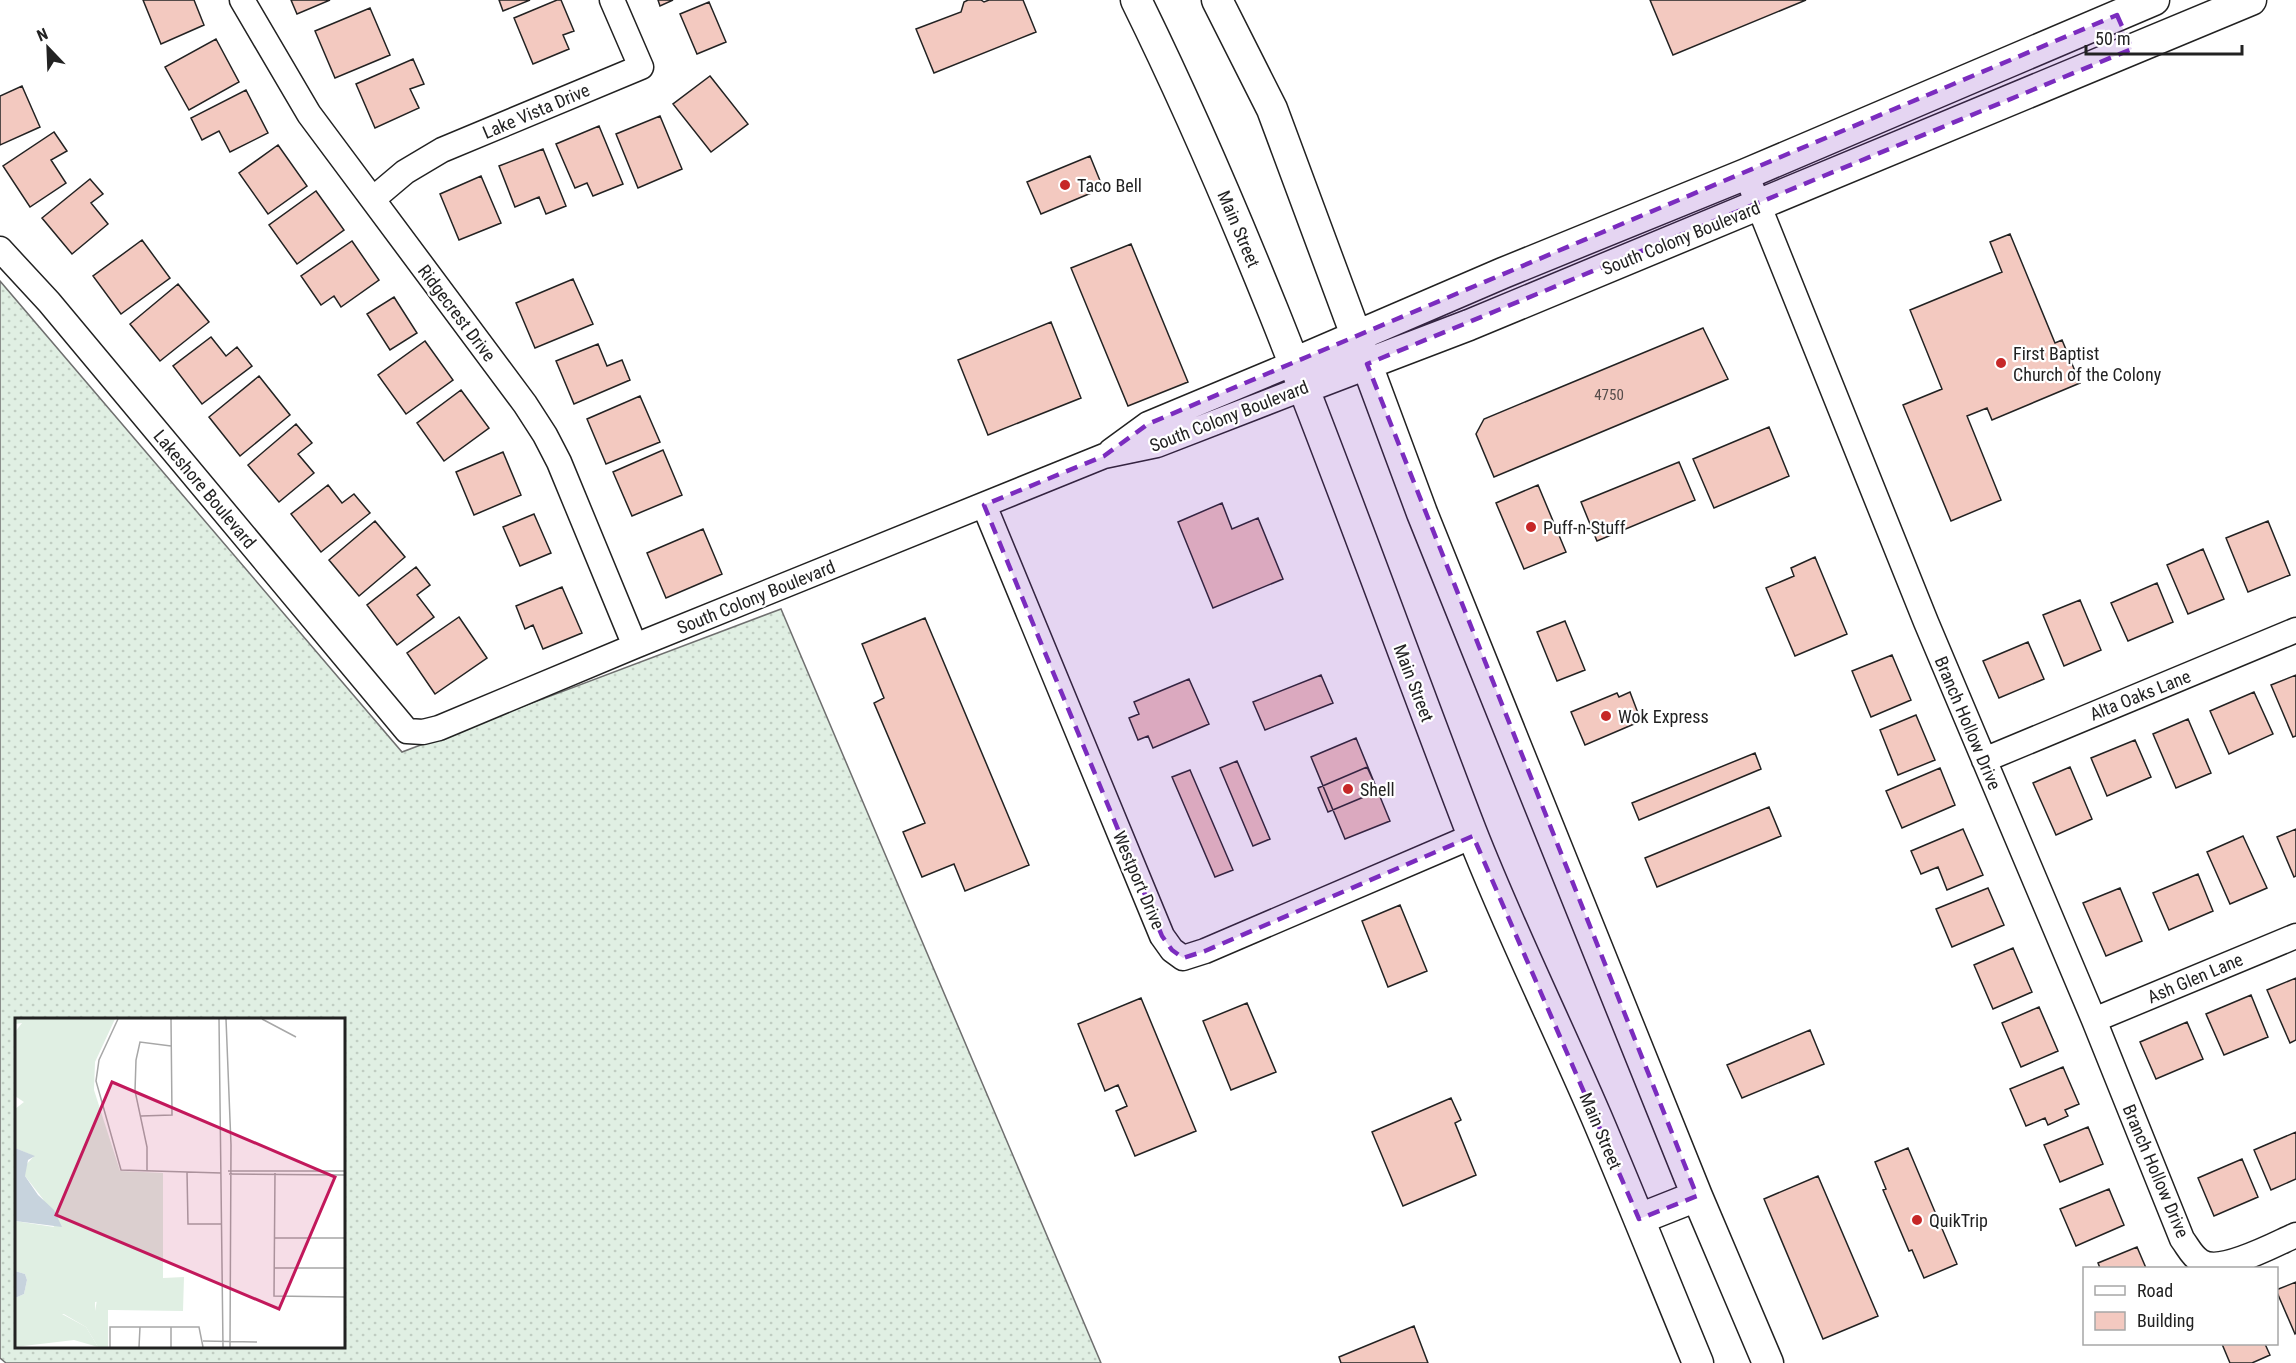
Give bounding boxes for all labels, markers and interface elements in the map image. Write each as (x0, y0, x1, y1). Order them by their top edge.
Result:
north arrow (18, 18, 78, 78)
scale bar (2086, 18, 2242, 56)
text: N (34, 24, 51, 45)
text: 50 m (2095, 28, 2130, 49)
street label: Lake Vista Drive (479, 79, 593, 143)
place label: Taco Bell (1077, 175, 1142, 196)
marker: Taco Bell (1058, 178, 1072, 192)
street label: Main Street (1213, 187, 1265, 271)
street label: South Colony Boulevard (1599, 197, 1763, 279)
street label: Ridgecrest Drive (414, 261, 500, 365)
place label: First Baptist Church of the Colony (2013, 343, 2162, 385)
marker: First Baptist Church of the Colony (1994, 356, 2008, 370)
street label: South Colony Boulevard (1147, 376, 1311, 456)
house number: 4750 (1594, 386, 1624, 404)
street label: Lakeshore Boulevard (149, 426, 261, 552)
place label: Puff-n-Stuff (1543, 517, 1626, 538)
marker: Puff-n-Stuff (1524, 520, 1538, 534)
street label: South Colony Boulevard (674, 556, 838, 638)
street label: Main Street (1390, 641, 1438, 725)
street label: Branch Hollow Drive (1930, 653, 2006, 793)
street label: Alta Oaks Lane (2087, 665, 2193, 725)
place label: Wok Express (1618, 706, 1709, 727)
marker: Wok Express (1599, 709, 1613, 723)
place label: Shell (1360, 779, 1395, 800)
marker: Shell (1341, 782, 1355, 796)
street label: Westport Drive (1109, 828, 1169, 932)
street label: Ash Glen Lane (2144, 948, 2246, 1008)
inset map (15, 1018, 345, 1348)
street label: Main Street (1575, 1089, 1627, 1173)
street label: Branch Hollow Drive (2118, 1101, 2194, 1241)
place label: QuikTrip (1929, 1210, 1988, 1231)
marker: QuikTrip (1910, 1213, 1924, 1227)
legend (2083, 1267, 2278, 1345)
text: Road (2137, 1280, 2173, 1301)
text: Building (2137, 1310, 2194, 1331)

